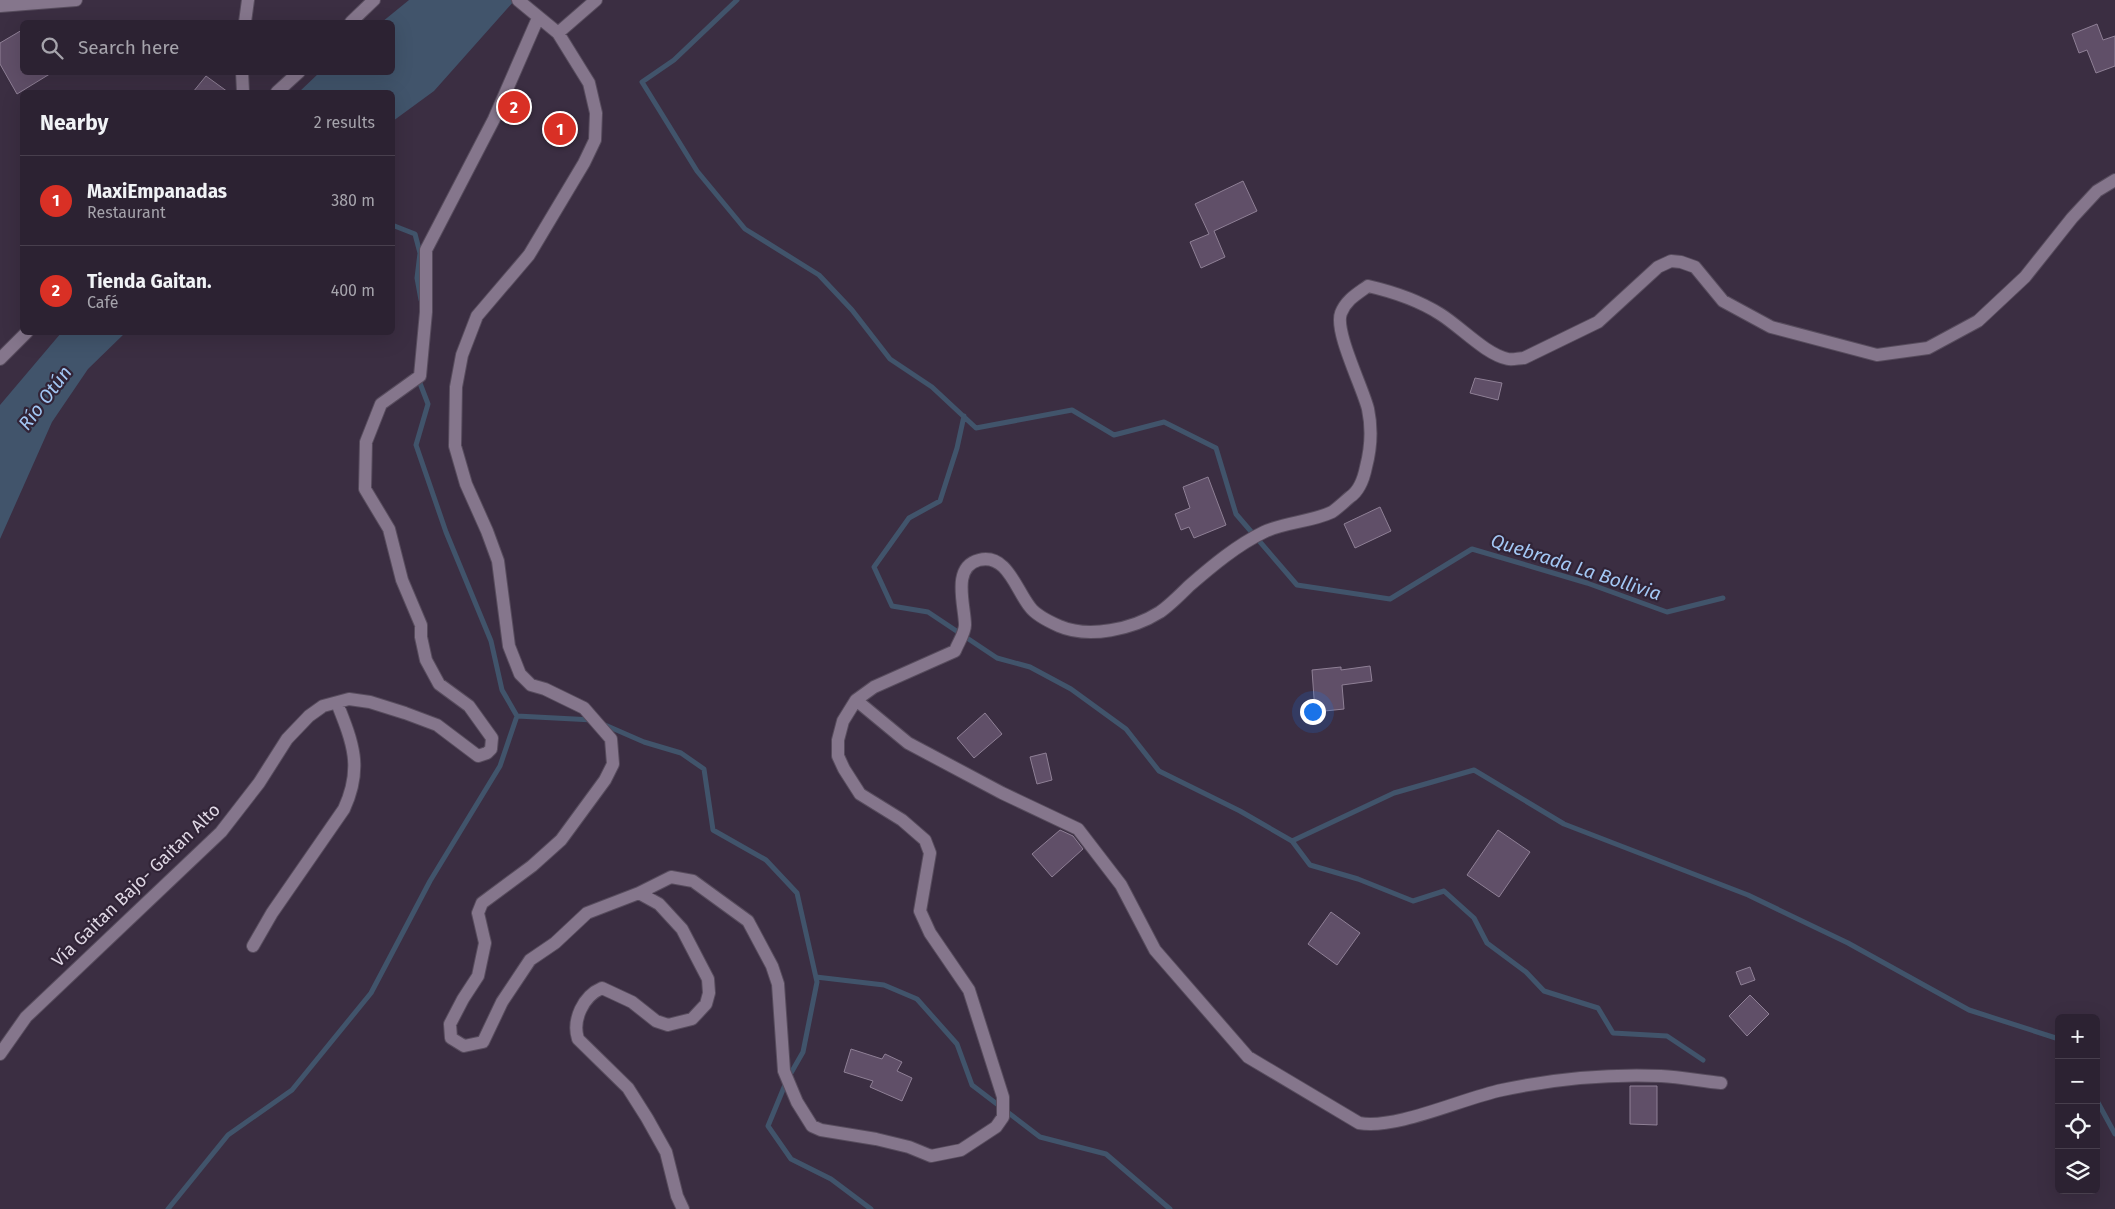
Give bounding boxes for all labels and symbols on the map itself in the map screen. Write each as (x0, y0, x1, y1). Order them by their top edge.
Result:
pin: 2 (498, 88, 530, 126)
pin: 1 (544, 110, 576, 148)
water label: Río Otún (13, 361, 77, 435)
water label: Quebrada La Bollivia (1488, 529, 1664, 605)
your location (1300, 699, 1326, 725)
street label: Vía Gaitan Bajo- Gaitan Alto (47, 799, 225, 971)

